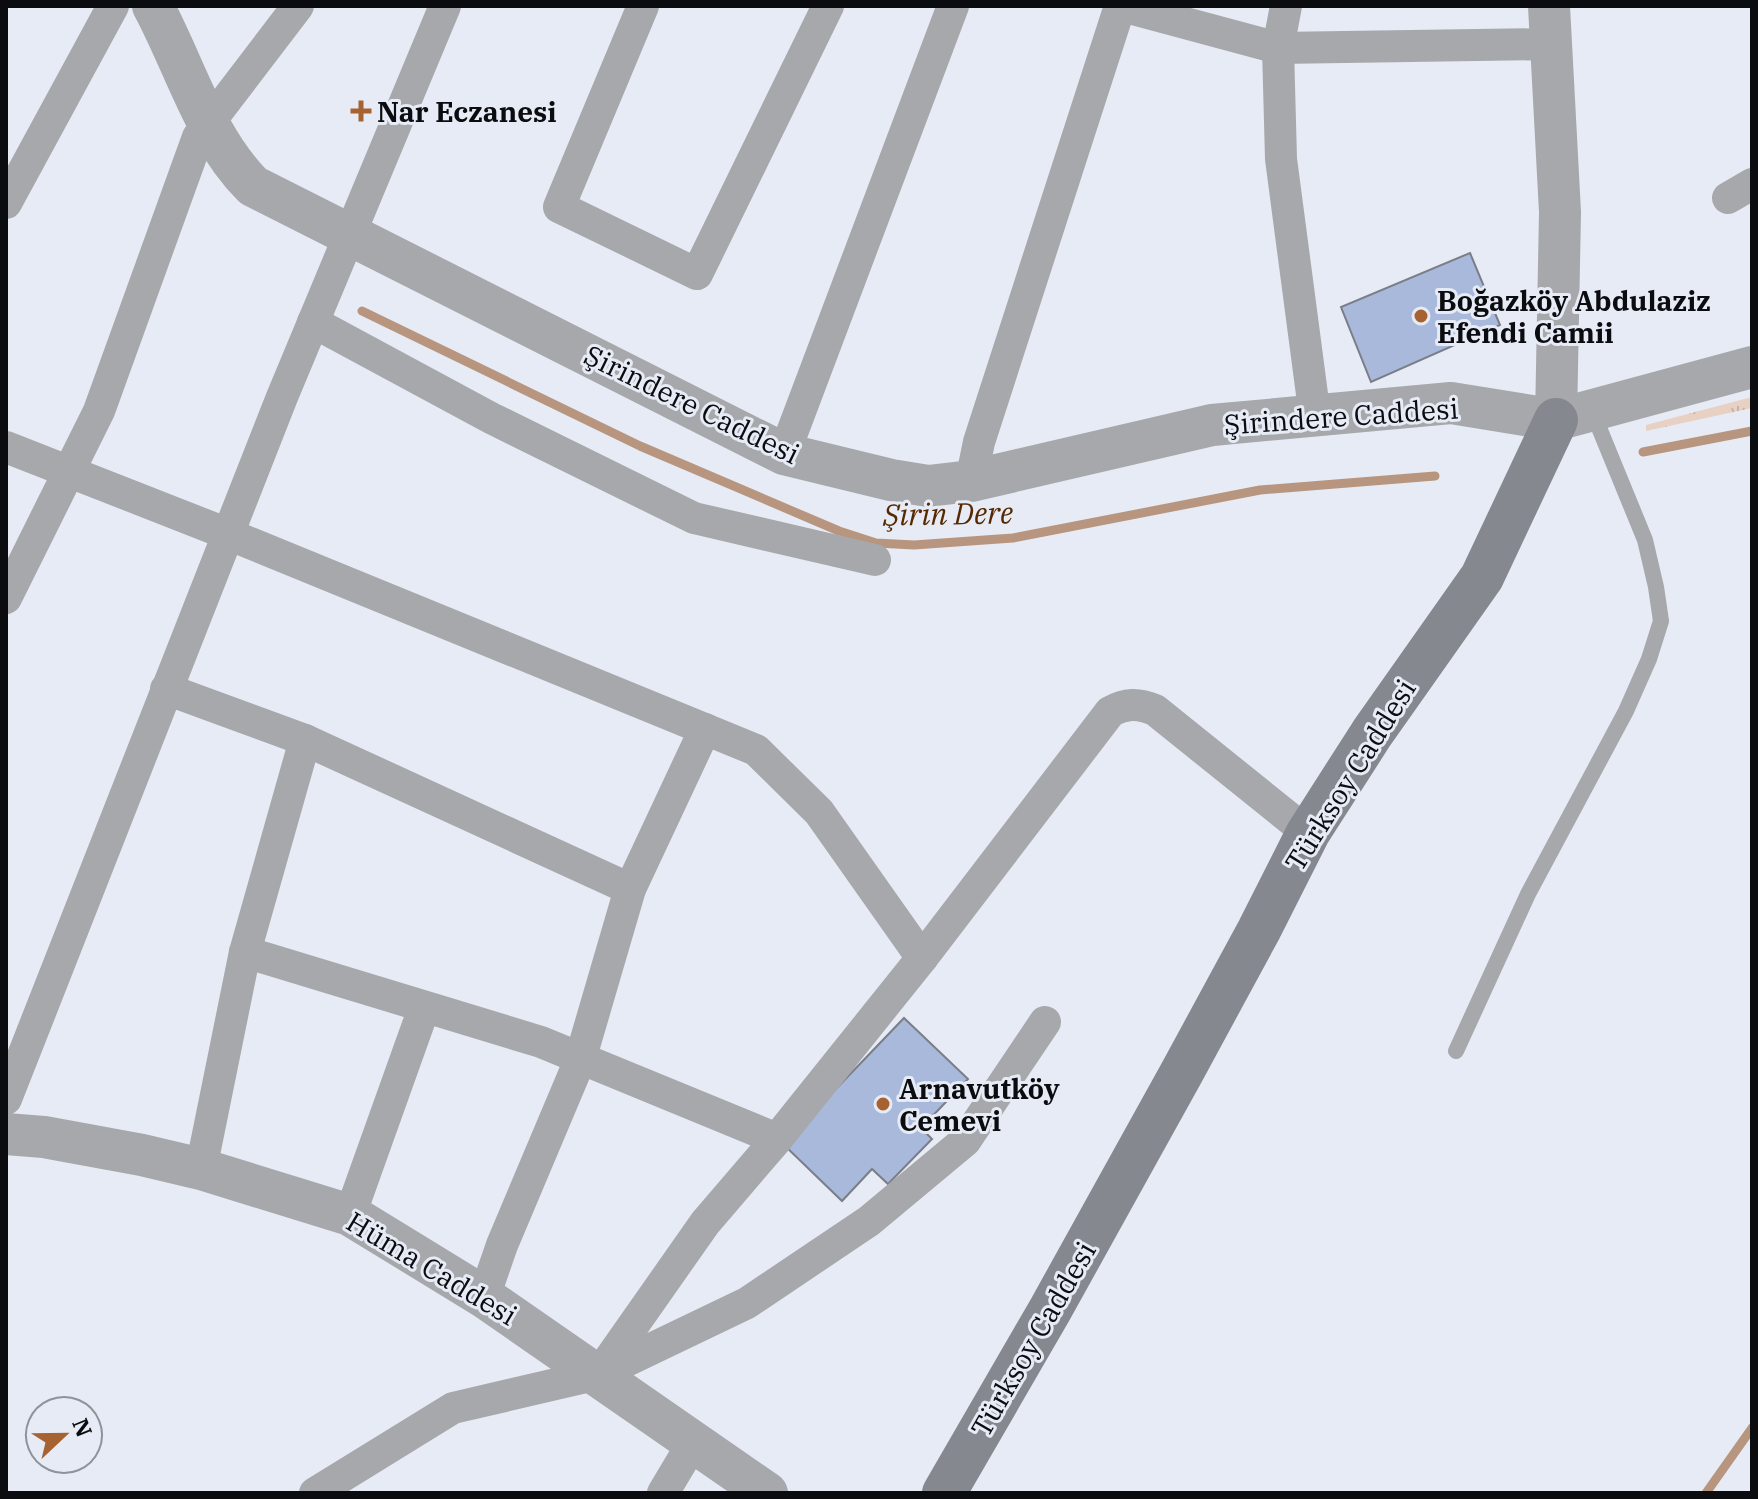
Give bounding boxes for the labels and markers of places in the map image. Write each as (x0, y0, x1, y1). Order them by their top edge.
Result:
place label: Nar Eczanesi (377, 93, 557, 130)
marker: Nar Eczanesi (352, 102, 370, 120)
place label: Boğazköy Abdulaziz Efendi Camii (1437, 282, 1711, 351)
marker: Boğazköy Abdulaziz Efendi Camii (1412, 307, 1430, 325)
place label: Arnavutköy Cemevi (899, 1070, 1060, 1139)
marker: Arnavutköy Cemevi (874, 1095, 892, 1113)

